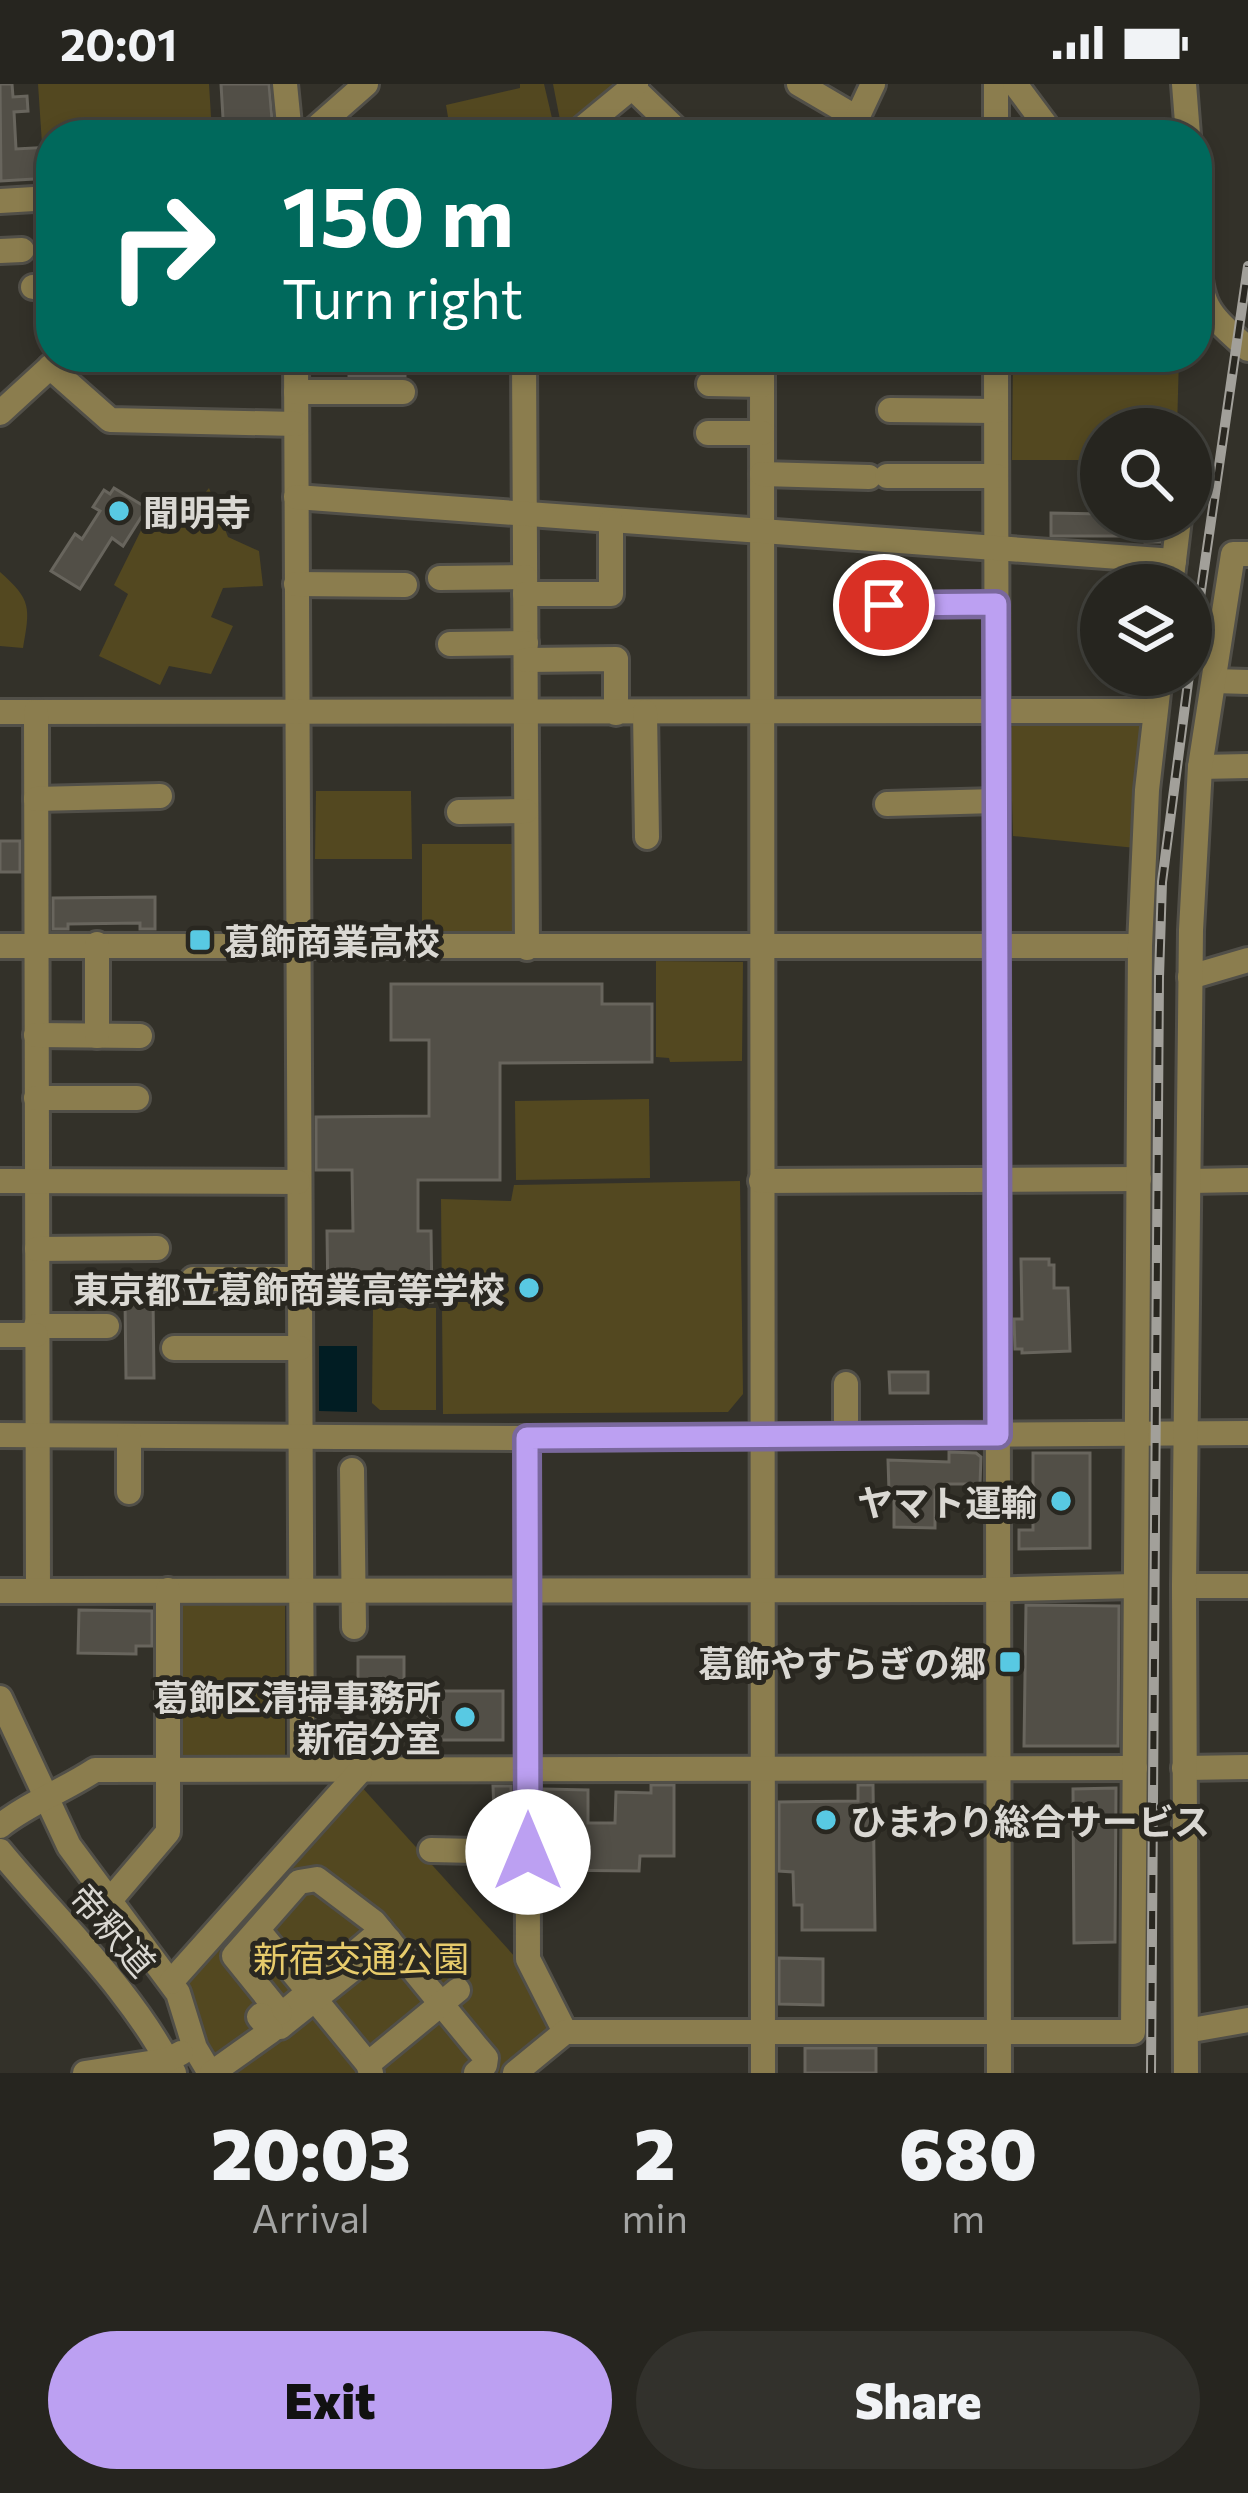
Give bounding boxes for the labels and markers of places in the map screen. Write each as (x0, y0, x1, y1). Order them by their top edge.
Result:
place label: 聞明寺 (143, 489, 251, 533)
marker: 聞明寺 (106, 498, 132, 524)
pin (833, 554, 935, 656)
place label: 葛飾商業高校 (224, 918, 440, 962)
marker: 葛飾商業高校 (187, 927, 213, 953)
place label: 東京都立葛飾商業高等学校 (73, 1266, 505, 1310)
marker: 東京都立葛飾商業高等学校 (516, 1275, 542, 1301)
place label: ヤマト運輸 (857, 1479, 1037, 1523)
marker: ヤマト運輸 (1048, 1488, 1074, 1514)
place label: 葛飾やすらぎの郷 (698, 1640, 986, 1684)
marker: 葛飾やすらぎの郷 (997, 1649, 1023, 1675)
place label: 葛飾区清掃事務所 新宿分室 (153, 1674, 441, 1759)
marker: 葛飾区清掃事務所 新宿分室 (452, 1704, 478, 1730)
place label: ひまわり総合サービス (850, 1798, 1210, 1842)
marker: ひまわり総合サービス (813, 1807, 839, 1833)

